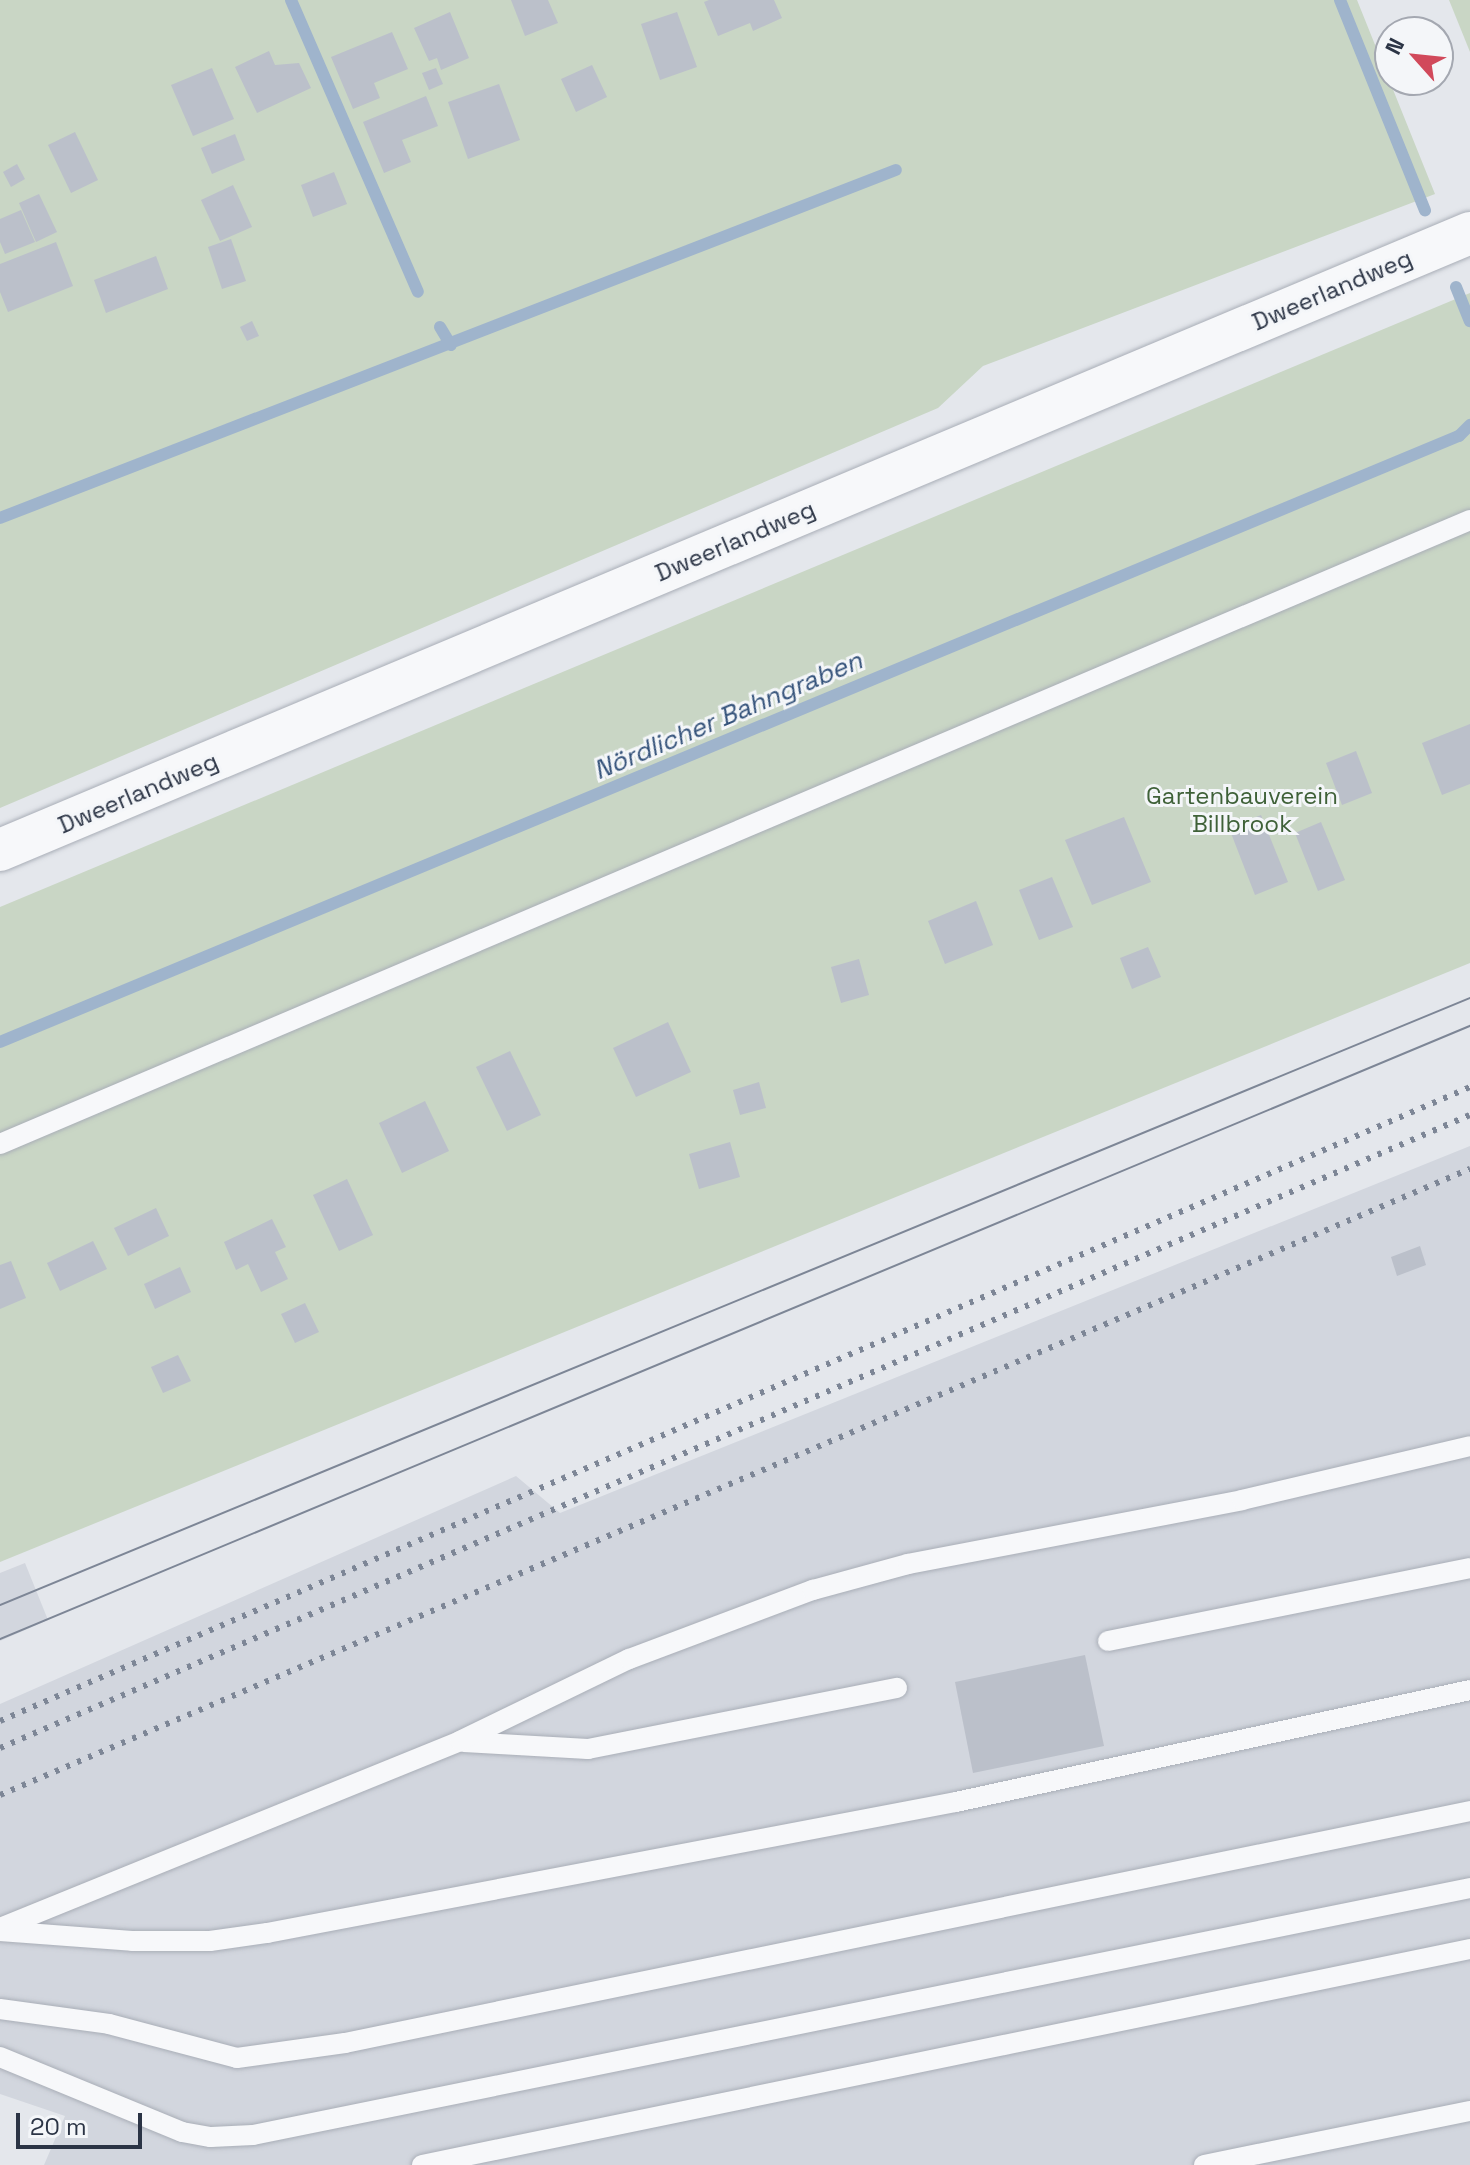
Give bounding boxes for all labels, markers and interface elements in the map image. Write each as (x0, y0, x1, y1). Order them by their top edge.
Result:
north arrow (1374, 16, 1454, 96)
text: N (1379, 33, 1410, 59)
street label: Dweerlandweg (1248, 243, 1416, 337)
street label: Dweerlandweg (651, 494, 819, 588)
water label: Nördlicher Bahngraben (589, 645, 867, 787)
street label: Dweerlandweg (54, 746, 222, 840)
park label: Gartenbauverein Billbrook (1146, 782, 1338, 838)
scale bar (20, 2097, 146, 2147)
text: 20 m (30, 2111, 87, 2142)

